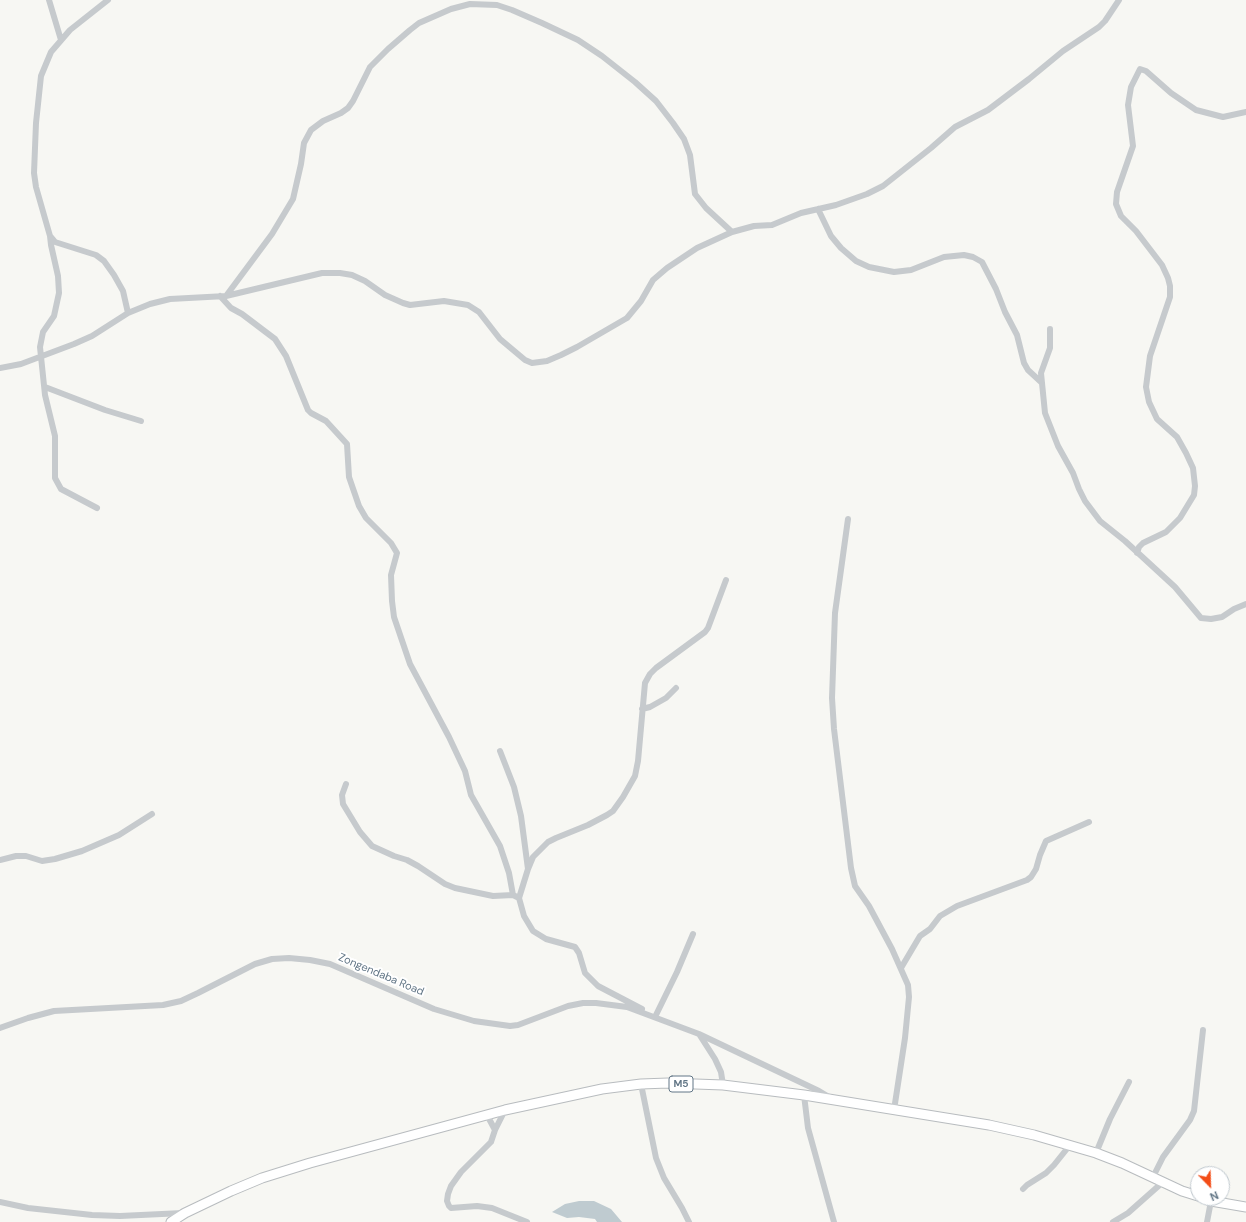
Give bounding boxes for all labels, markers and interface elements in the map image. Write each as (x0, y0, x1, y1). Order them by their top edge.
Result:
street label: Zongendaba Road (336, 951, 426, 999)
road number: M5 (669, 1076, 693, 1092)
north arrow (1190, 1166, 1230, 1206)
text: N (1208, 1188, 1221, 1204)

